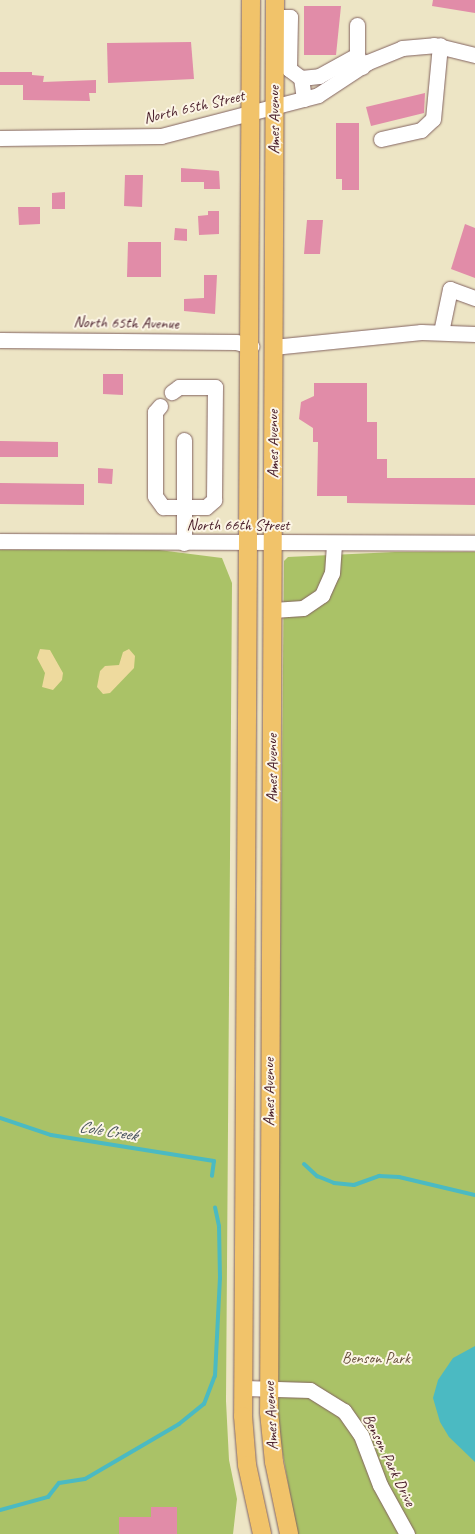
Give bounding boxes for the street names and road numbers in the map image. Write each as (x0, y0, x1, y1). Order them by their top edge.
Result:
street label: North 65th Street (142, 86, 246, 128)
street label: Ames Avenue (264, 86, 284, 154)
street label: North 65th Avenue (73, 312, 179, 334)
street label: Ames Avenue (263, 410, 283, 478)
street label: North 66th Street (186, 515, 290, 535)
street label: Ames Avenue (262, 734, 282, 802)
street label: Ames Avenue (259, 1058, 279, 1126)
street label: Ames Avenue (260, 1381, 282, 1451)
street label: Benson Park Drive (358, 1410, 420, 1510)

